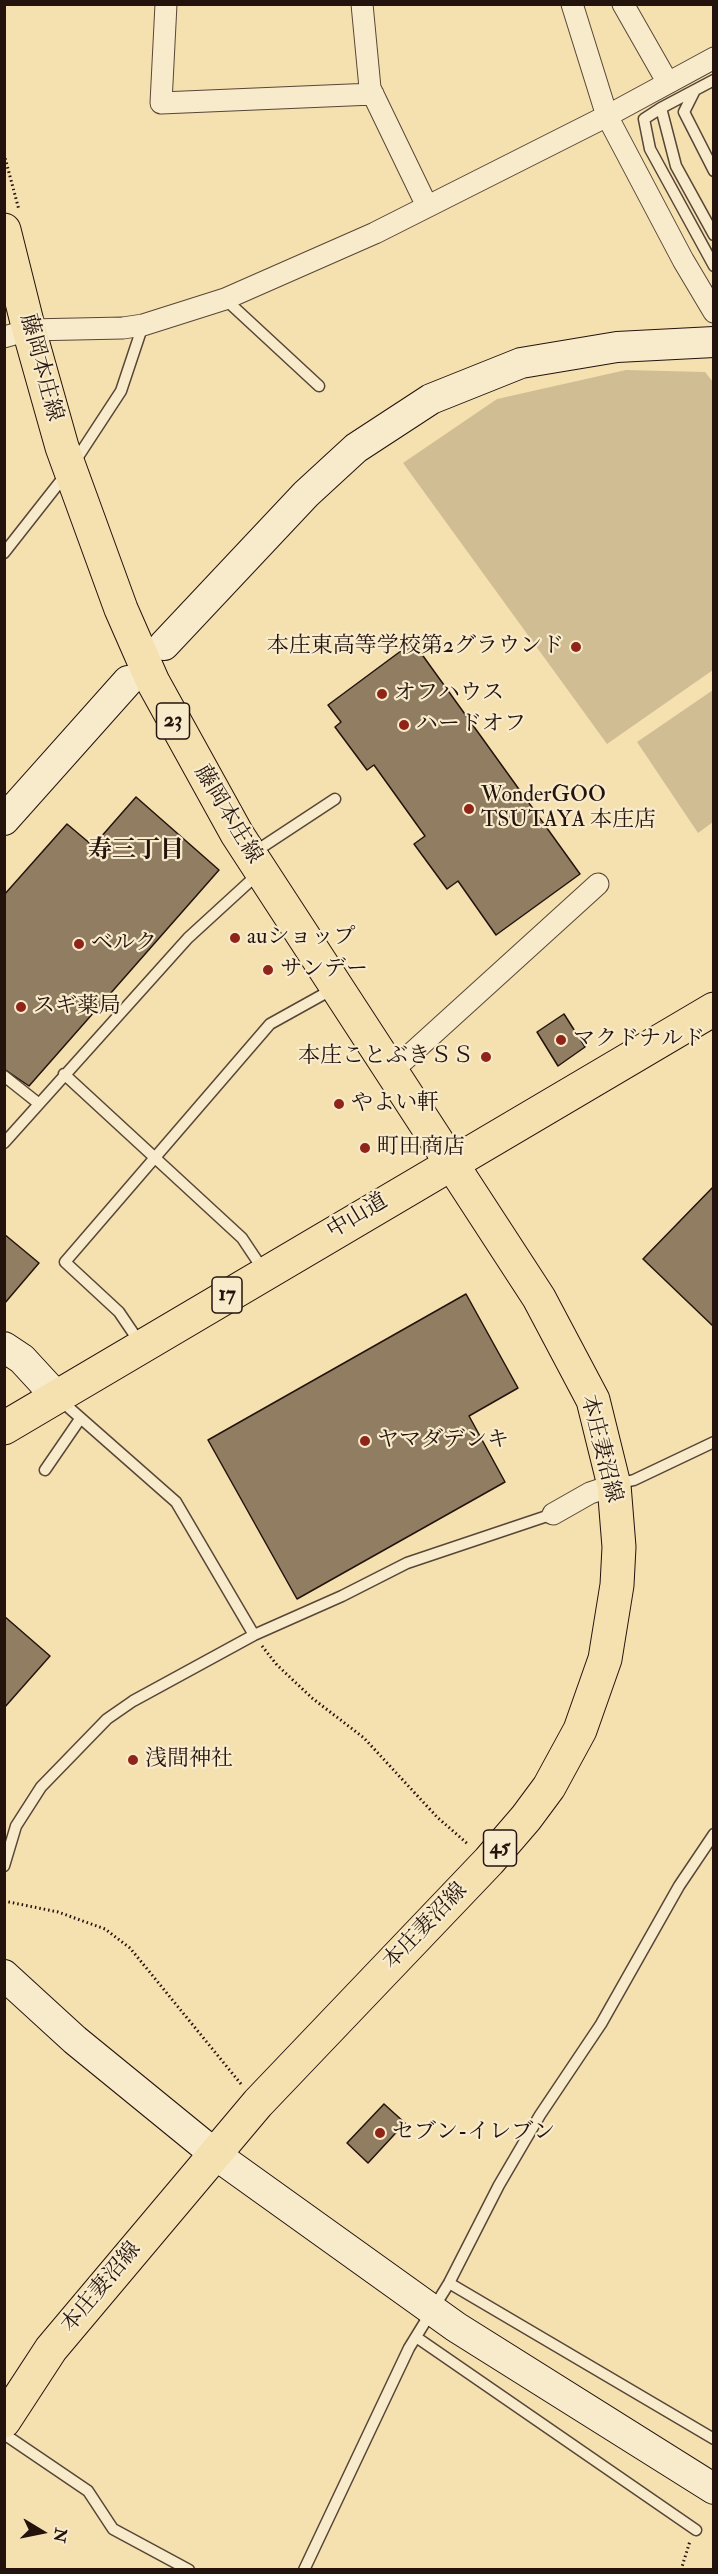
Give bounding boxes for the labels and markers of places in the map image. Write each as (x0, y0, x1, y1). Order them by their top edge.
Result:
place label: 本庄東高等学校第2グラウンド (267, 634, 564, 660)
marker: 本庄東高等学校第2グラウンド (569, 640, 583, 654)
place label: オフハウス (394, 681, 504, 707)
marker: オフハウス (375, 687, 389, 701)
place label: ハードオフ (416, 712, 526, 738)
marker: ハードオフ (397, 718, 411, 732)
place label: WonderGOO TSUTAYA 本庄店 (481, 783, 656, 834)
marker: WonderGOO TSUTAYA 本庄店 (462, 802, 476, 816)
place label: auショップ (247, 925, 355, 951)
place label: ベルク (91, 931, 157, 957)
marker: auショップ (228, 931, 242, 945)
marker: ベルク (72, 937, 86, 951)
place label: サンデー (280, 957, 368, 983)
marker: サンデー (261, 963, 275, 977)
place label: スギ薬局 (33, 994, 121, 1020)
marker: スギ薬局 (14, 1000, 28, 1014)
place label: マクドナルド (573, 1027, 705, 1053)
marker: マクドナルド (554, 1033, 568, 1047)
place label: 本庄ことぶきＳＳ (298, 1044, 474, 1070)
marker: 本庄ことぶきＳＳ (479, 1050, 493, 1064)
place label: やよい軒 (351, 1091, 439, 1117)
marker: やよい軒 (332, 1097, 346, 1111)
place label: 町田商店 (377, 1135, 465, 1161)
marker: 町田商店 (358, 1141, 372, 1155)
place label: ヤマダデンキ (377, 1428, 509, 1454)
marker: ヤマダデンキ (358, 1434, 372, 1448)
place label: 浅間神社 (145, 1747, 233, 1773)
marker: 浅間神社 (126, 1753, 140, 1767)
place label: セブン-イレブン (392, 2120, 555, 2146)
marker: セブン-イレブン (373, 2126, 387, 2140)

